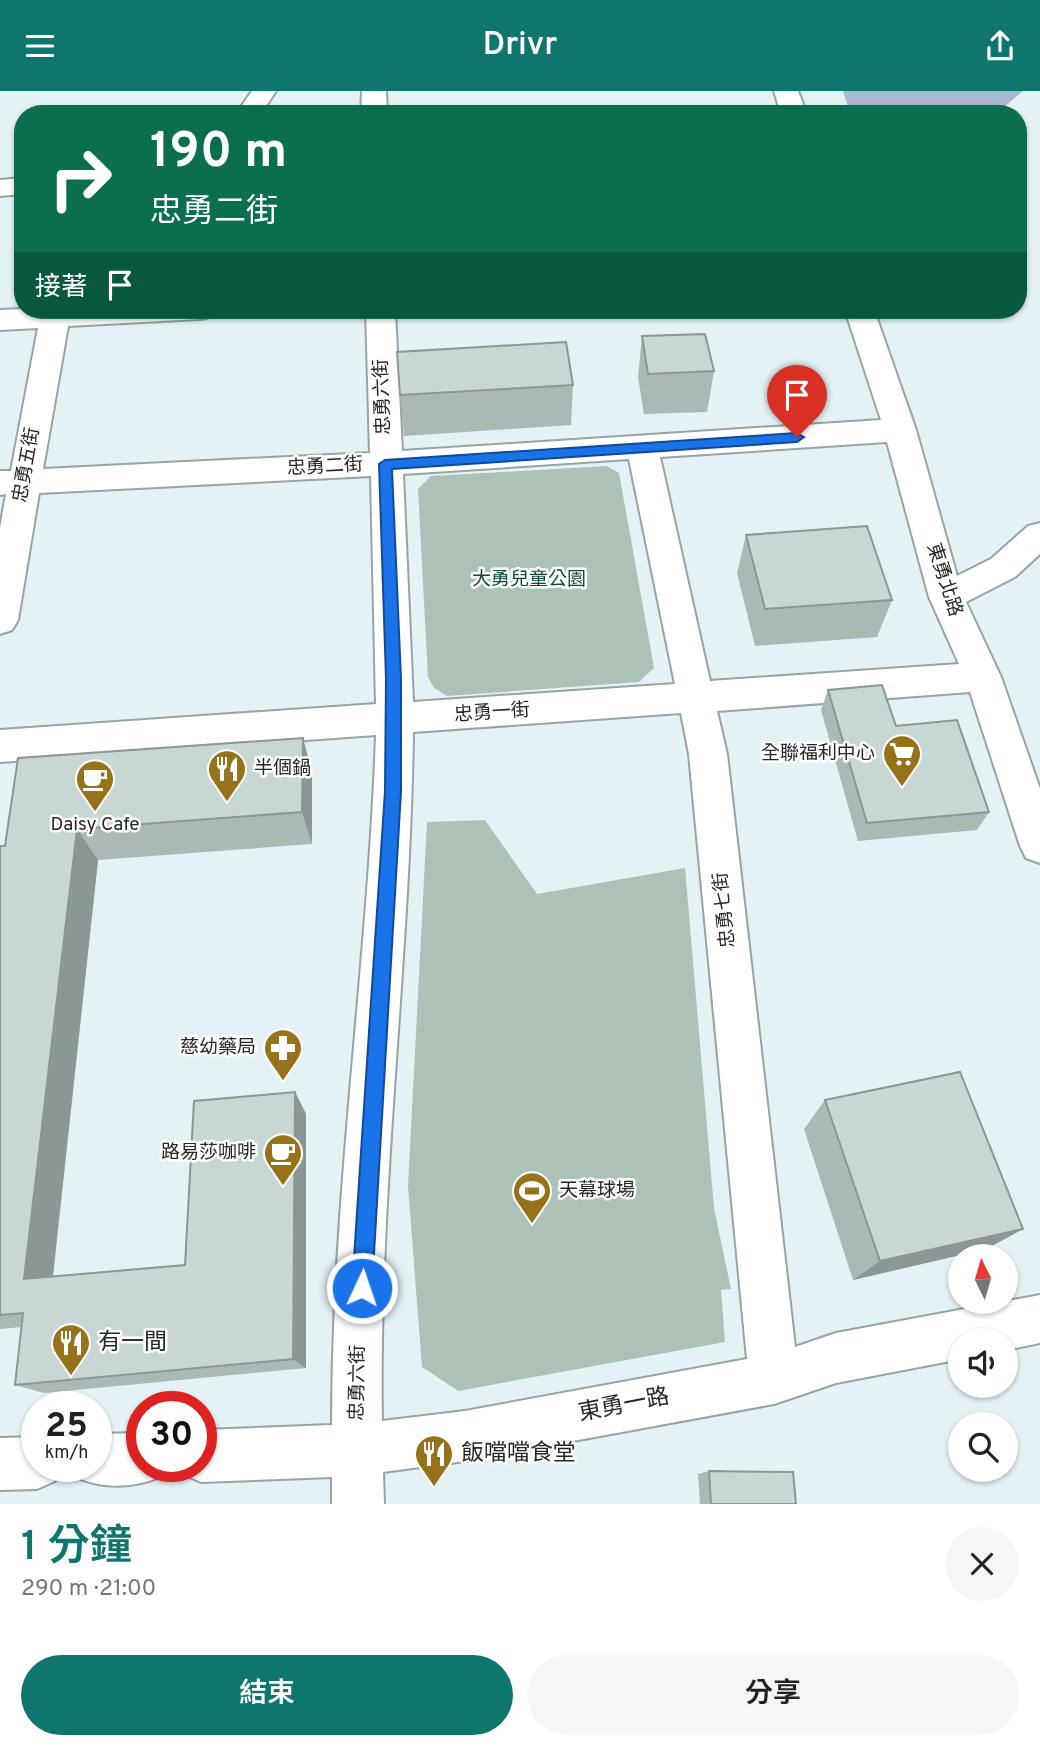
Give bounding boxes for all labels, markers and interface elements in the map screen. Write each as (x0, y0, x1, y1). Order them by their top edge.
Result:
text: Drivr (483, 26, 557, 66)
icon: menu (21, 27, 59, 65)
icon: share (981, 27, 1019, 65)
text: 190 m (150, 123, 287, 185)
icon: right (35, 133, 126, 224)
text: 忠勇二街 (150, 193, 278, 233)
icon: arrive (101, 266, 139, 304)
text: 接著 (35, 272, 87, 305)
street label: 忠勇六街 (370, 359, 396, 435)
pin (767, 365, 827, 437)
icon: arrive (778, 376, 816, 414)
street label: 忠勇五街 (9, 425, 45, 505)
street label: 忠勇二街 (286, 453, 364, 481)
street label: 東勇北路 (921, 540, 967, 620)
park label: 大勇兒童公園 (472, 568, 586, 592)
street label: 忠勇一街 (453, 698, 531, 728)
supermarket icon: 全聯福利中心 (881, 733, 923, 788)
place label: 全聯福利中心 (761, 742, 875, 766)
restaurant icon: 半個鍋 (206, 748, 248, 803)
place label: 半個鍋 (254, 757, 311, 781)
cafe icon: Daisy Cafe (74, 758, 116, 813)
place label: Daisy Cafe (51, 813, 139, 837)
street label: 忠勇七街 (709, 871, 741, 949)
pharmacy icon: 慈幼藥局 (262, 1027, 304, 1082)
place label: 慈幼藥局 (180, 1036, 256, 1060)
cafe icon: 路易莎咖啡 (262, 1132, 304, 1187)
place label: 路易莎咖啡 (161, 1141, 256, 1165)
sports icon: 天幕球場 (511, 1170, 553, 1225)
place label: 天幕球場 (559, 1179, 635, 1203)
north arrow (948, 1244, 1018, 1314)
map controls (948, 1244, 1018, 1482)
position arrow (325, 1251, 399, 1325)
restaurant icon: 有一間 (50, 1322, 92, 1377)
button: sound (948, 1328, 1018, 1398)
place label: 有一間 (98, 1329, 167, 1358)
street label: 忠勇六街 (345, 1345, 371, 1421)
street label: 東勇一路 (576, 1383, 672, 1429)
speed limit sign: 30 (126, 1391, 217, 1482)
text: 25 (45, 1405, 88, 1449)
button: search (948, 1412, 1018, 1482)
restaurant icon: 飯噹噹食堂 (413, 1433, 455, 1488)
place label: 飯噹噹食堂 (461, 1440, 576, 1469)
text: km/h (45, 1442, 88, 1465)
text: 1 分鐘 (21, 1522, 132, 1575)
button: close (945, 1527, 1019, 1601)
text: 290 m · 21:00 (21, 1575, 156, 1604)
button: 結束 (21, 1655, 513, 1735)
button: 分享 (527, 1655, 1019, 1735)

